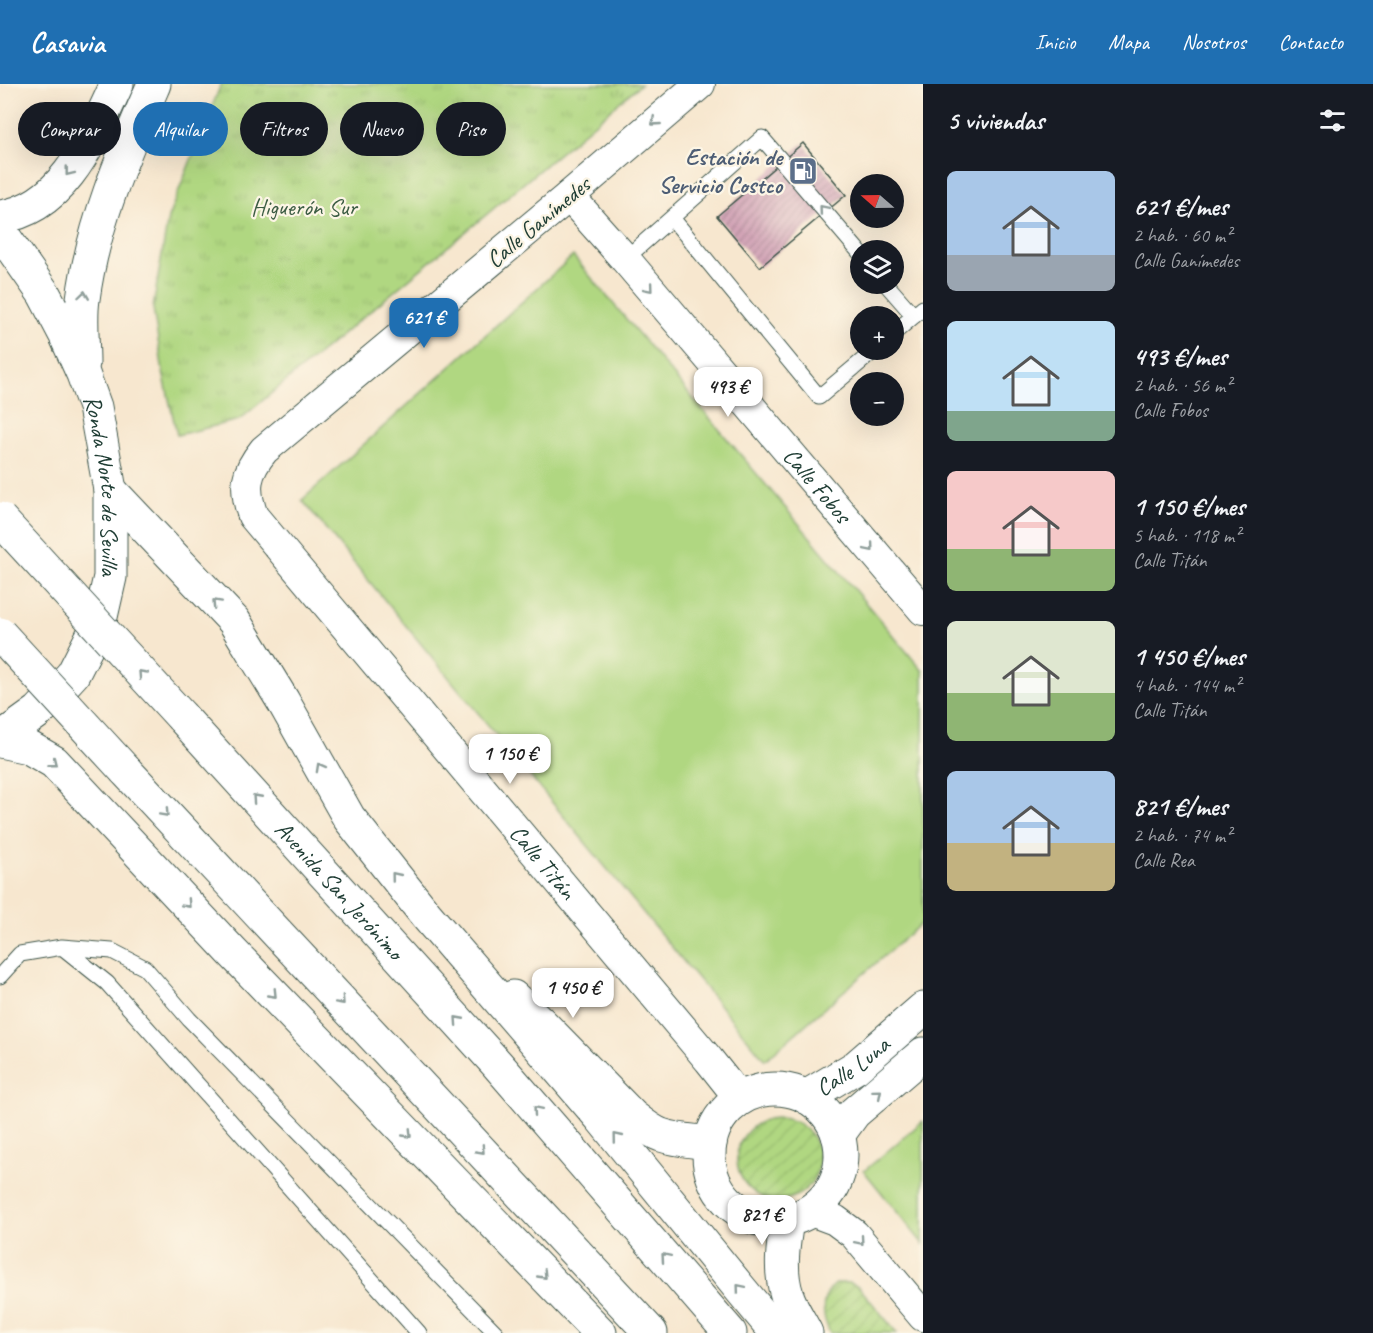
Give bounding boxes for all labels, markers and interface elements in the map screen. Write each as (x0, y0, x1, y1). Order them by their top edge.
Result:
text: Casavia (30, 25, 104, 60)
text: Inicio (1035, 29, 1075, 55)
text: Mapa (1108, 29, 1149, 55)
text: Nosotros (1182, 29, 1246, 55)
text: Contacto (1279, 29, 1343, 55)
chip: Comprar (18, 102, 121, 156)
chip: Alquilar (133, 102, 228, 156)
chip: Filtros (240, 102, 328, 156)
chip: Nuevo (340, 102, 424, 156)
chip: Piso (436, 102, 506, 156)
text: 5 viviendas (947, 104, 1044, 137)
icon: filters (1316, 104, 1349, 137)
one-way arrow (651, 115, 662, 126)
place label: Estación de Servicio Costco (659, 142, 784, 200)
fuel station icon: Estación de Servicio Costco (787, 155, 819, 187)
one-way arrow (66, 166, 77, 177)
street label: Calle Ganímedes (480, 168, 598, 274)
north arrow (850, 174, 904, 228)
map controls (850, 174, 904, 426)
text: 621 €/mes (1133, 190, 1228, 223)
park label: Higuerón Sur (251, 192, 359, 222)
icon: home (995, 195, 1067, 267)
one-way arrow (819, 205, 830, 216)
text: 2 hab. · 60 m² (1133, 223, 1231, 248)
button: layers (850, 240, 904, 294)
text: Calle Ganímedes (1133, 248, 1239, 273)
one-way arrow (642, 281, 653, 292)
one-way arrow (77, 290, 89, 299)
pin: 621 € (382, 298, 466, 349)
text: 621 € (403, 305, 445, 330)
button: + (850, 306, 904, 360)
text: 493 €/mes (1133, 340, 1227, 373)
icon: home (995, 345, 1067, 417)
pin: 493 € (686, 367, 770, 418)
button: − (850, 372, 904, 426)
text: 2 hab. · 56 m² (1133, 373, 1231, 398)
text: 493 € (708, 374, 748, 399)
street label: Ronda Norte de Sevilla (77, 391, 125, 577)
text: Calle Fobos (1133, 398, 1208, 423)
street label: Calle Fobos (777, 441, 859, 531)
text: 1 150 €/mes (1133, 490, 1245, 523)
icon: home (995, 495, 1067, 567)
text: 5 hab. · 118 m² (1133, 523, 1240, 548)
one-way arrow (863, 541, 874, 552)
text: Calle Titán (1133, 548, 1207, 573)
one-way arrow (212, 599, 223, 610)
text: 1 450 €/mes (1133, 640, 1245, 673)
icon: home (995, 645, 1067, 717)
one-way arrow (138, 670, 149, 681)
text: 4 hab. · 144 m² (1133, 673, 1240, 698)
text: Calle Titán (1133, 698, 1207, 723)
pin: 1 150 € (455, 734, 565, 785)
text: 1 150 € (483, 741, 537, 766)
one-way arrow (46, 756, 57, 767)
one-way arrow (316, 763, 327, 773)
text: 821 €/mes (1133, 790, 1227, 823)
one-way arrow (252, 795, 263, 805)
icon: home (995, 795, 1067, 867)
one-way arrow (158, 806, 169, 816)
street label: Avenida San Jerónimo (269, 814, 412, 968)
street label: Calle Titán (503, 819, 584, 906)
text: 2 hab. · 74 m² (1133, 823, 1231, 848)
text: Calle Rea (1133, 848, 1194, 873)
one-way arrow (392, 872, 403, 883)
one-way arrow (180, 898, 191, 908)
pin: 1 450 € (518, 968, 628, 1019)
text: 1 450 € (546, 975, 600, 1000)
one-way arrow (265, 987, 276, 998)
one-way arrow (334, 993, 345, 1004)
one-way arrow (454, 1017, 465, 1027)
street label: Calle Luna (810, 1029, 897, 1103)
one-way arrow (871, 1089, 882, 1100)
one-way arrow (533, 1106, 544, 1116)
one-way arrow (401, 1128, 412, 1138)
one-way arrow (613, 1133, 624, 1144)
one-way arrow (474, 1143, 485, 1154)
pin: 821 € (720, 1195, 804, 1246)
text: 821 € (742, 1202, 782, 1227)
one-way arrow (853, 1234, 864, 1245)
one-way arrow (661, 1253, 672, 1264)
one-way arrow (536, 1267, 547, 1278)
one-way arrow (736, 1284, 747, 1295)

